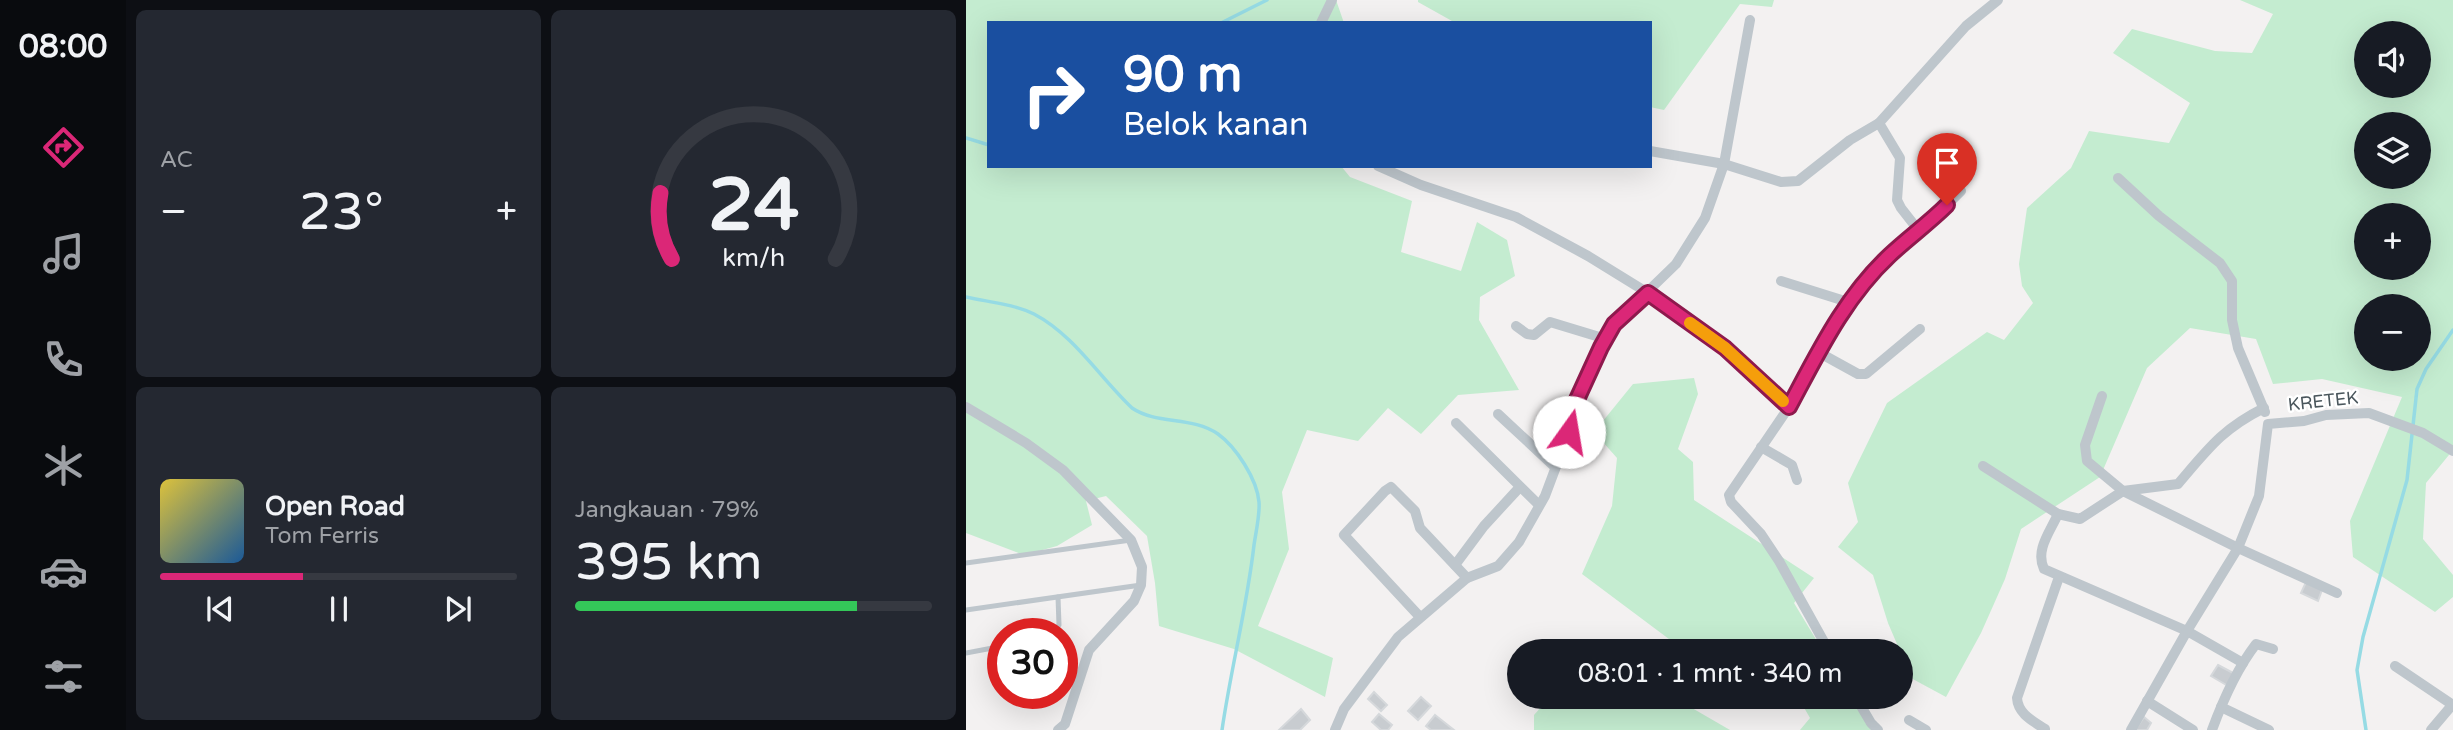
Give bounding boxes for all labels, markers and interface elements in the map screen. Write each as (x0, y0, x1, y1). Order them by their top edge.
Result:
map controls (2354, 21, 2431, 371)
button: sound (2354, 21, 2431, 98)
text: 08:00 (19, 28, 107, 66)
text: 90 m (1123, 46, 1242, 105)
icon: right (1008, 49, 1099, 140)
text: Belok kanan (1123, 106, 1308, 144)
button: layers (2354, 112, 2431, 189)
icon: directions (39, 123, 88, 172)
pin (1917, 133, 1977, 205)
icon: arrive (1928, 144, 1966, 182)
text: AC (160, 146, 193, 174)
text: 24 (708, 163, 799, 251)
text: 23° (299, 181, 384, 244)
text: − (160, 189, 187, 235)
text: + (496, 189, 517, 235)
button: + (2354, 203, 2431, 280)
icon: music (39, 229, 88, 278)
text: km/h (722, 243, 785, 273)
button: − (2354, 294, 2431, 371)
icon: phone (39, 335, 88, 384)
street label: KRETEK (2287, 386, 2359, 416)
position arrow (1532, 395, 1606, 469)
icon: climate (39, 441, 88, 490)
text: Open Road (265, 491, 405, 522)
text: Jangkauan · 79% (575, 496, 759, 524)
text: Tom Ferris (265, 522, 379, 550)
text: 395 km (575, 531, 763, 594)
icon: car (39, 547, 88, 596)
icon: previous (201, 590, 239, 628)
icon: pause (320, 590, 358, 628)
icon: next (439, 590, 477, 628)
speed limit sign: 30 (987, 618, 1078, 709)
icon: filters (39, 652, 88, 701)
text: 08:01 · 1 mnt · 340 m (1578, 658, 1842, 689)

